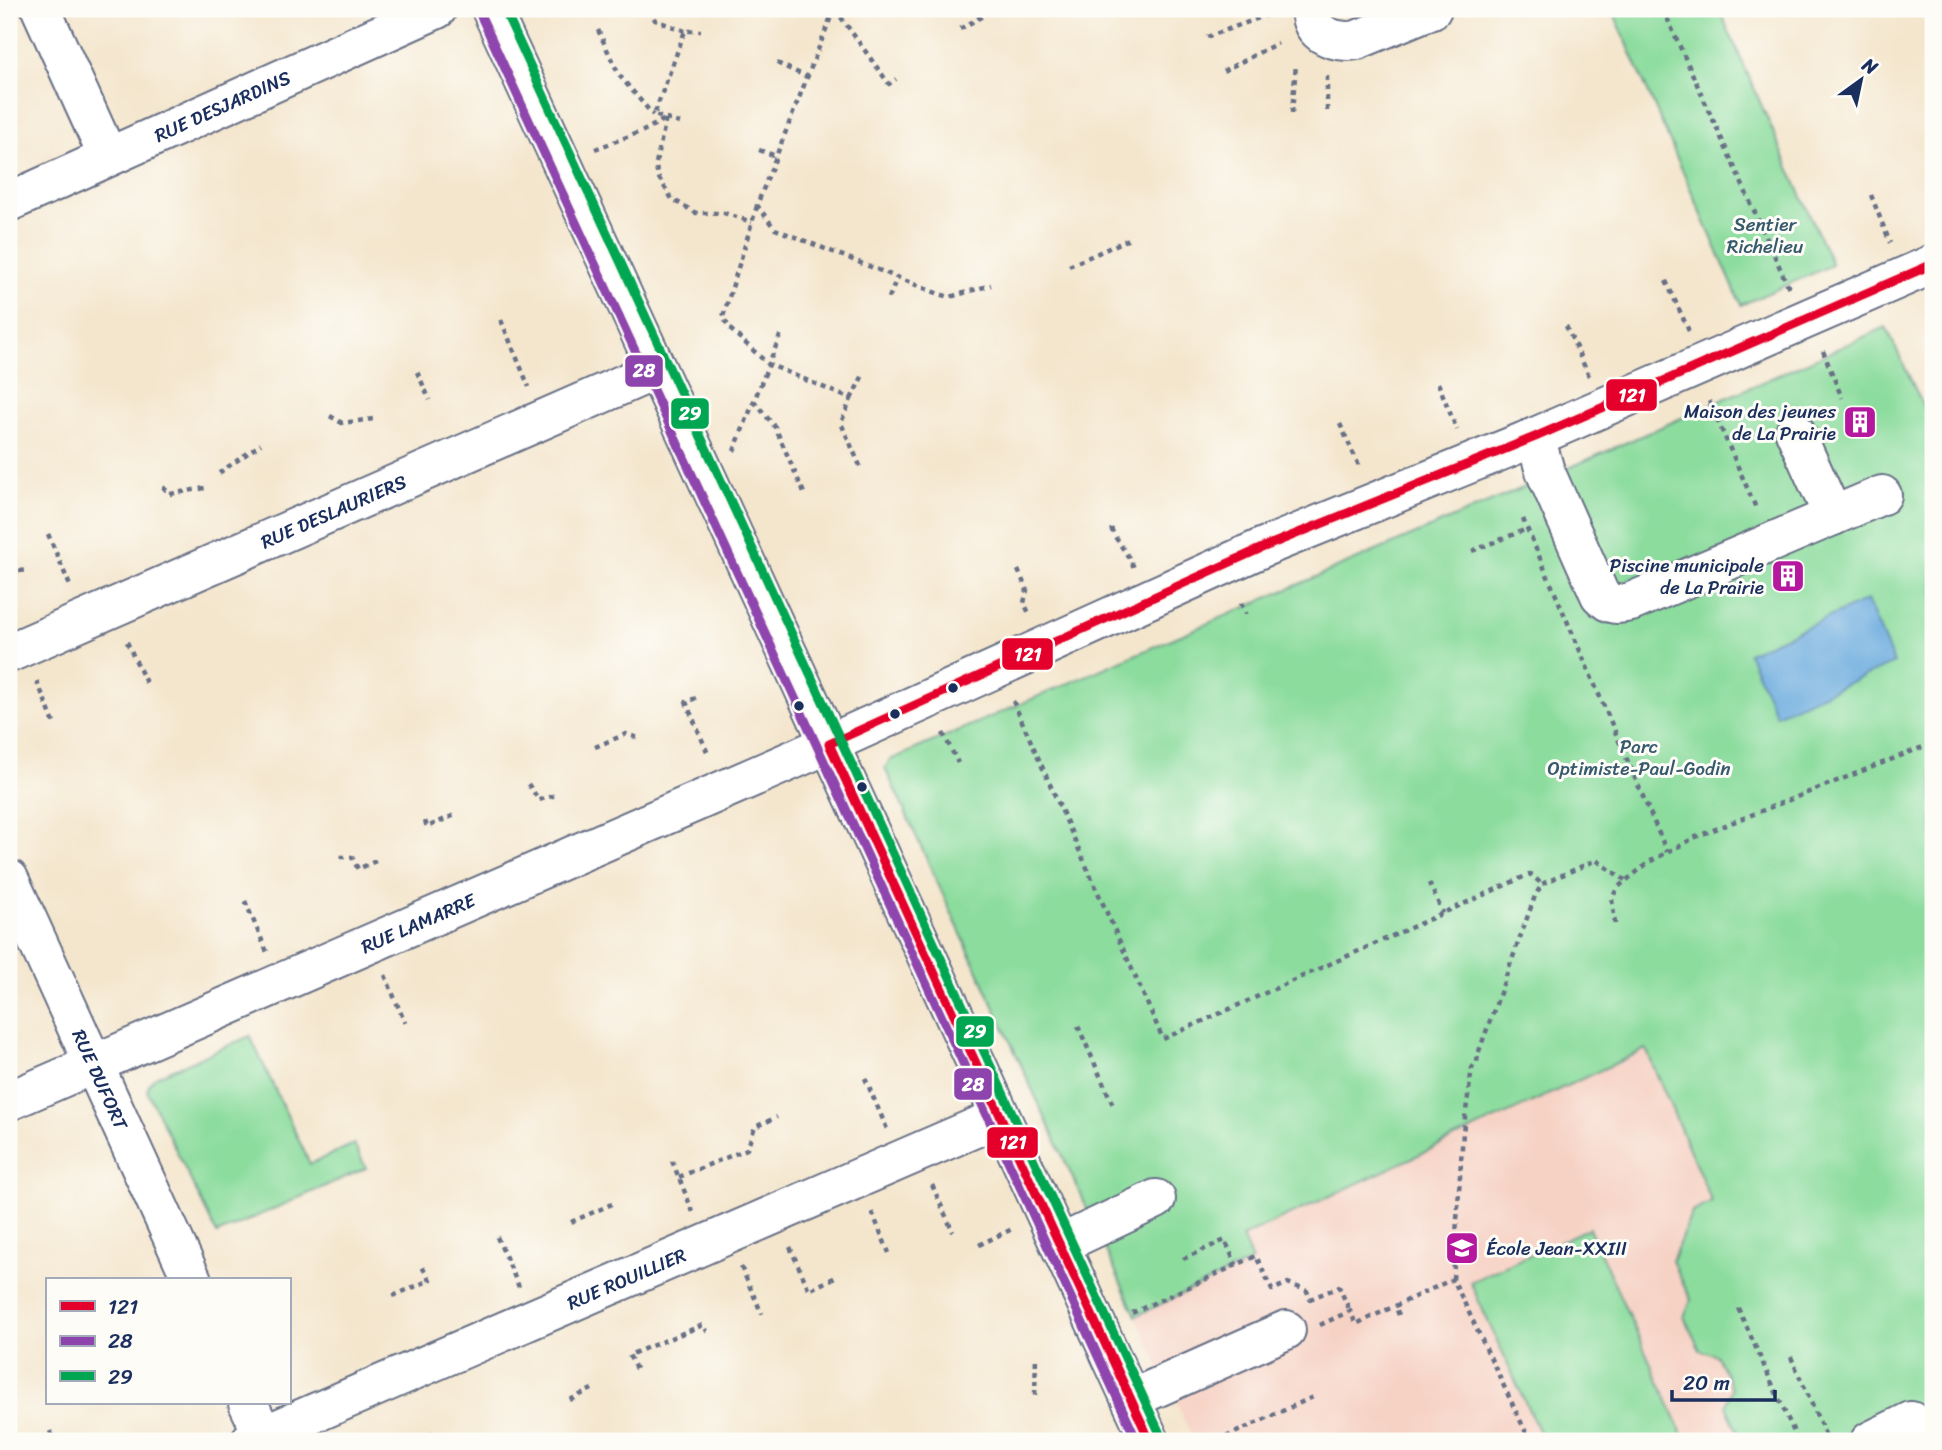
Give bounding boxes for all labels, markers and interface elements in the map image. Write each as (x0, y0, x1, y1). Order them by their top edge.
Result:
north arrow (1826, 46, 1896, 116)
text: N (1855, 48, 1885, 84)
street label: RUE DESJARDINS (149, 61, 296, 152)
park label: Sentier Richelieu (1727, 208, 1803, 263)
line badge: 28 (624, 354, 664, 388)
text: 28 (632, 354, 656, 387)
line badge: 121 (1605, 378, 1658, 412)
text: 121 (1618, 379, 1646, 412)
place label: Maison des jeunes de La Prairie (1684, 395, 1836, 450)
line badge: 29 (670, 397, 710, 430)
text: 29 (678, 397, 702, 430)
building icon: Maison des jeunes de La Prairie (1841, 403, 1879, 441)
street label: RUE DESLAURIERS (255, 465, 412, 558)
place label: Piscine municipale de La Prairie (1610, 549, 1764, 604)
building icon: Piscine municipale de La Prairie (1769, 557, 1807, 595)
line badge: 121 (1001, 637, 1054, 671)
text: 121 (1014, 638, 1042, 671)
unlabelled marker (946, 681, 960, 695)
unlabelled marker (792, 699, 806, 713)
unlabelled marker (888, 707, 902, 721)
park label: Parc Optimiste-Paul-Godin (1548, 730, 1730, 785)
unlabelled marker (855, 780, 869, 794)
street label: RUE LAMARRE (356, 883, 482, 963)
line badge: 29 (955, 1015, 995, 1048)
text: 29 (963, 1015, 987, 1048)
street label: RUE DUFORT (63, 1024, 138, 1136)
line badge: 28 (953, 1067, 993, 1101)
text: 28 (961, 1068, 985, 1101)
line badge: 121 (986, 1126, 1039, 1159)
text: 121 (999, 1126, 1027, 1159)
school or university icon: École Jean-XXIII (1443, 1229, 1481, 1267)
place label: École Jean-XXIII (1486, 1232, 1627, 1265)
street label: RUE ROUILLIER (562, 1238, 692, 1319)
legend (46, 1278, 290, 1404)
text: 121 (108, 1288, 138, 1326)
text: 28 (108, 1322, 133, 1360)
text: 29 (108, 1358, 133, 1396)
scale bar (1672, 1359, 1776, 1403)
text: 20 m (1683, 1364, 1730, 1402)

